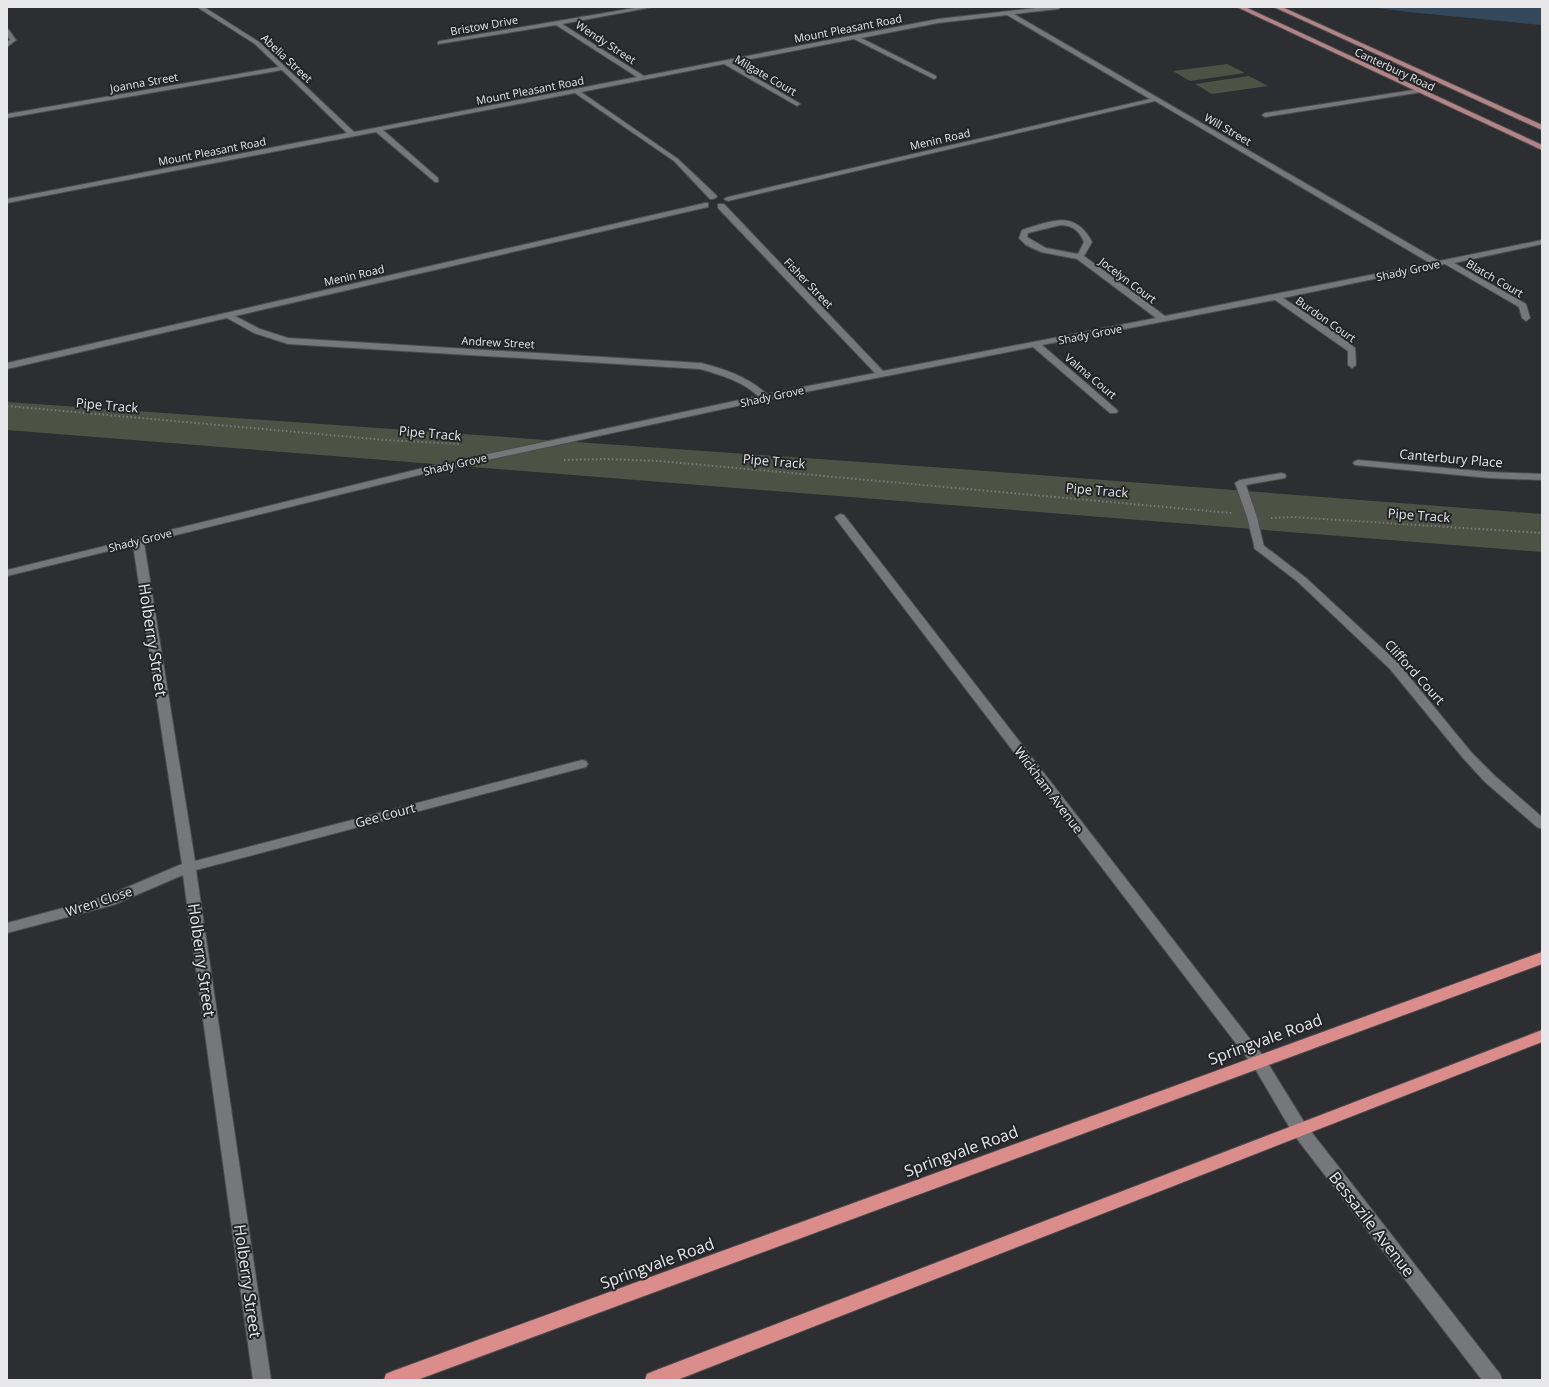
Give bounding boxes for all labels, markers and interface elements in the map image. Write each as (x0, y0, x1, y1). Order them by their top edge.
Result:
street label: Mount Pleasant Road (793, 10, 903, 46)
street label: Bristow Drive (449, 12, 519, 38)
street label: Wendy Street (573, 17, 639, 67)
street label: Abelia Street (258, 30, 316, 86)
street label: Canterbury Road (1352, 44, 1438, 94)
street label: Milgate Court (732, 51, 800, 99)
street label: Joanna Street (108, 69, 179, 96)
street label: Mount Pleasant Road (475, 72, 585, 108)
street label: Will Street (1202, 109, 1254, 149)
street label: Menin Road (908, 125, 972, 153)
street label: Mount Pleasant Road (157, 133, 267, 169)
street label: Jocelyn Court (1096, 253, 1160, 306)
street label: Fisher Street (781, 255, 837, 312)
street label: Shady Grove (1375, 256, 1441, 284)
street label: Blatch Court (1464, 256, 1526, 300)
street label: Menin Road (322, 261, 386, 289)
street label: Burdon Court (1293, 293, 1359, 345)
street label: Shady Grove (1057, 320, 1123, 348)
street label: Andrew Street (461, 333, 535, 351)
street label: Valma Court (1062, 350, 1120, 402)
street label: Shady Grove (739, 382, 805, 410)
street label: Pipe Track (75, 393, 139, 417)
street label: Pipe Track (398, 421, 462, 445)
street label: Canterbury Place (1399, 445, 1503, 471)
street label: Shady Grove (422, 449, 488, 479)
street label: Pipe Track (742, 449, 806, 473)
street label: Pipe Track (1065, 478, 1129, 502)
street label: Pipe Track (1387, 504, 1451, 526)
street label: Shady Grove (107, 525, 173, 555)
street label: Holberry Street (133, 582, 173, 698)
street label: Clifford Court (1381, 636, 1449, 709)
street label: Wickham Avenue (1010, 743, 1088, 837)
street label: Gee Court (353, 798, 417, 832)
street label: Wren Close (64, 882, 134, 920)
street label: Holberry Street (183, 902, 221, 1018)
street label: Springvale Road (1205, 1008, 1325, 1070)
street label: Springvale Road (901, 1120, 1021, 1182)
street label: Bessazile Avenue (1324, 1167, 1420, 1281)
street label: Holberry Street (229, 1223, 267, 1339)
street label: Springvale Road (597, 1232, 717, 1294)

